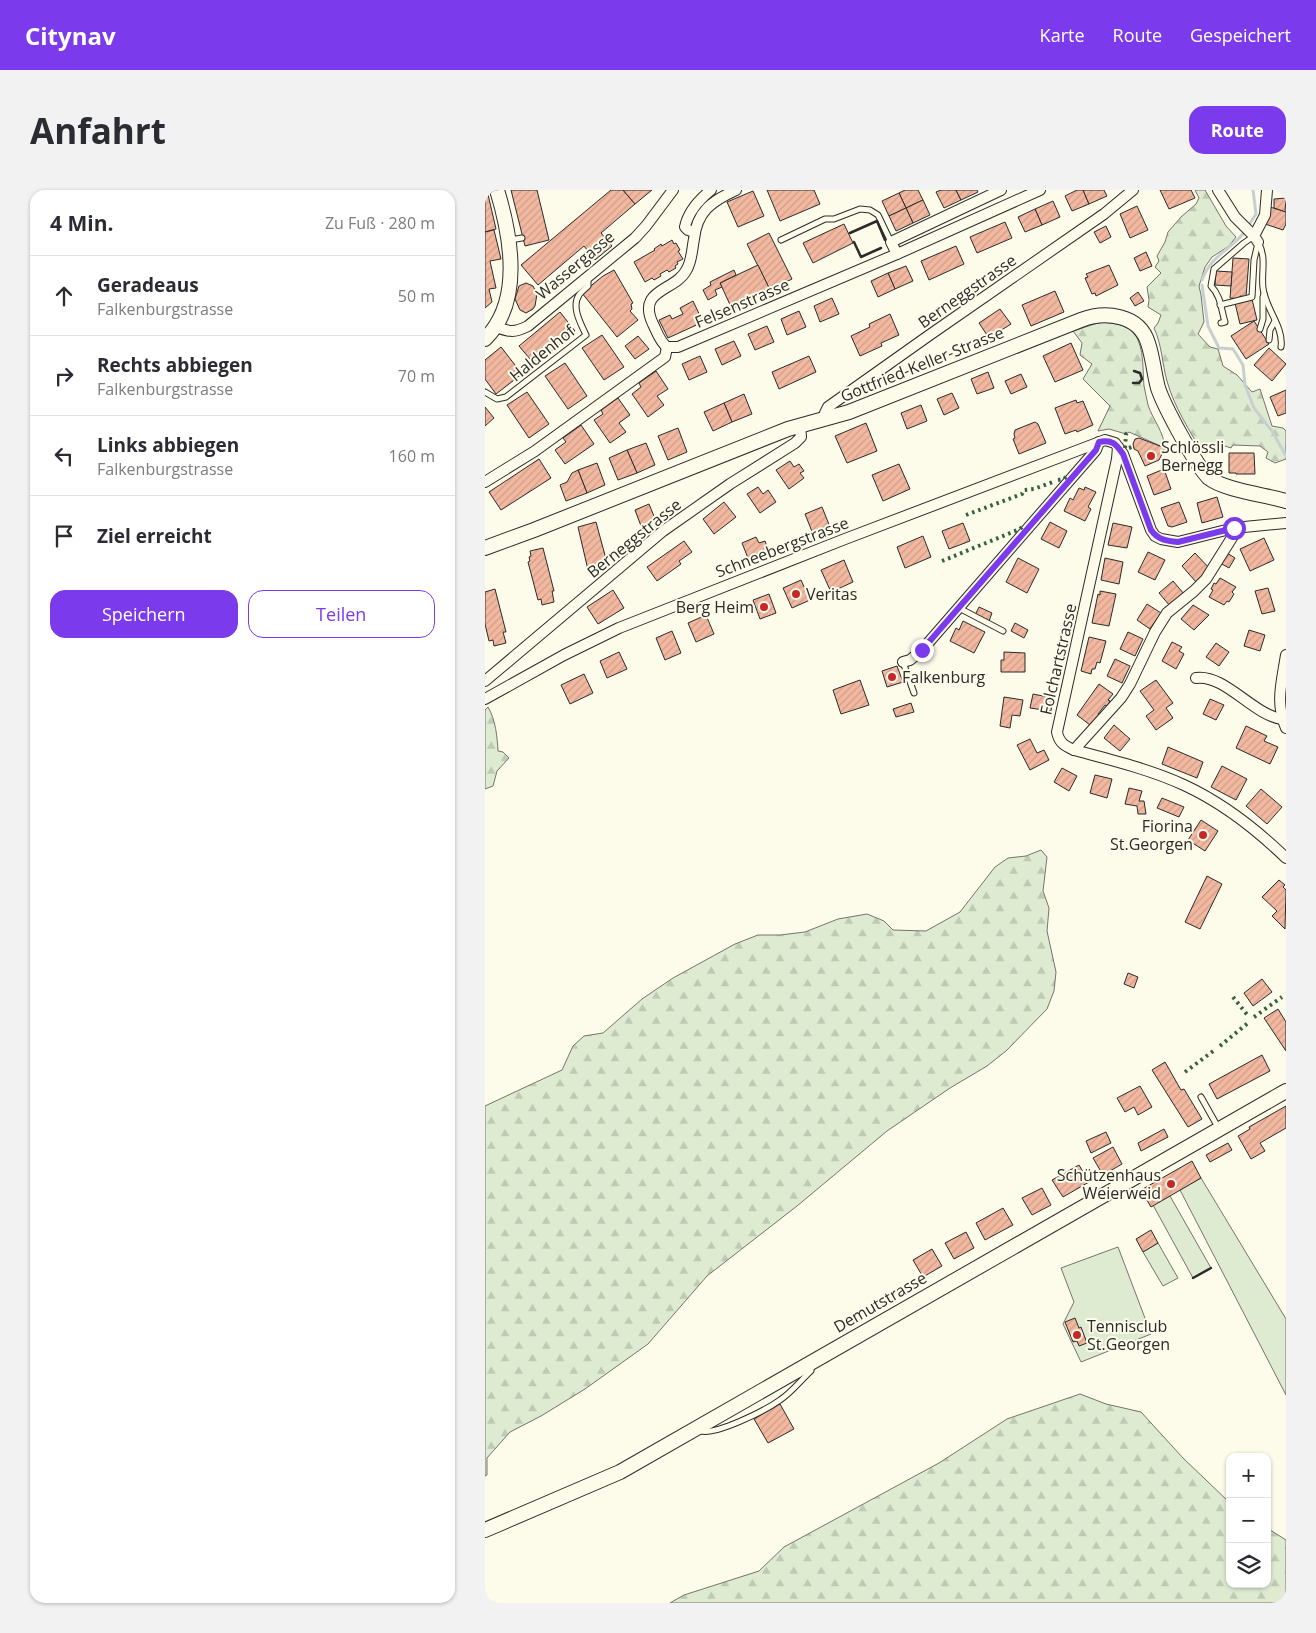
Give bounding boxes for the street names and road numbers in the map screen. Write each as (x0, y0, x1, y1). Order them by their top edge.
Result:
street label: Wassergasse (531, 226, 619, 304)
street label: Berneggstrasse (914, 249, 1020, 333)
street label: Felsenstrasse (691, 273, 793, 333)
street label: Haldenhof (505, 319, 581, 386)
street label: Gottfried-Keller-Strasse (837, 321, 1007, 407)
street label: Berneggstrasse (582, 493, 686, 583)
street label: Schneebergstrasse (712, 511, 852, 583)
street label: Folchartstrasse (1035, 601, 1081, 717)
street label: Demutstrasse (830, 1266, 931, 1338)

